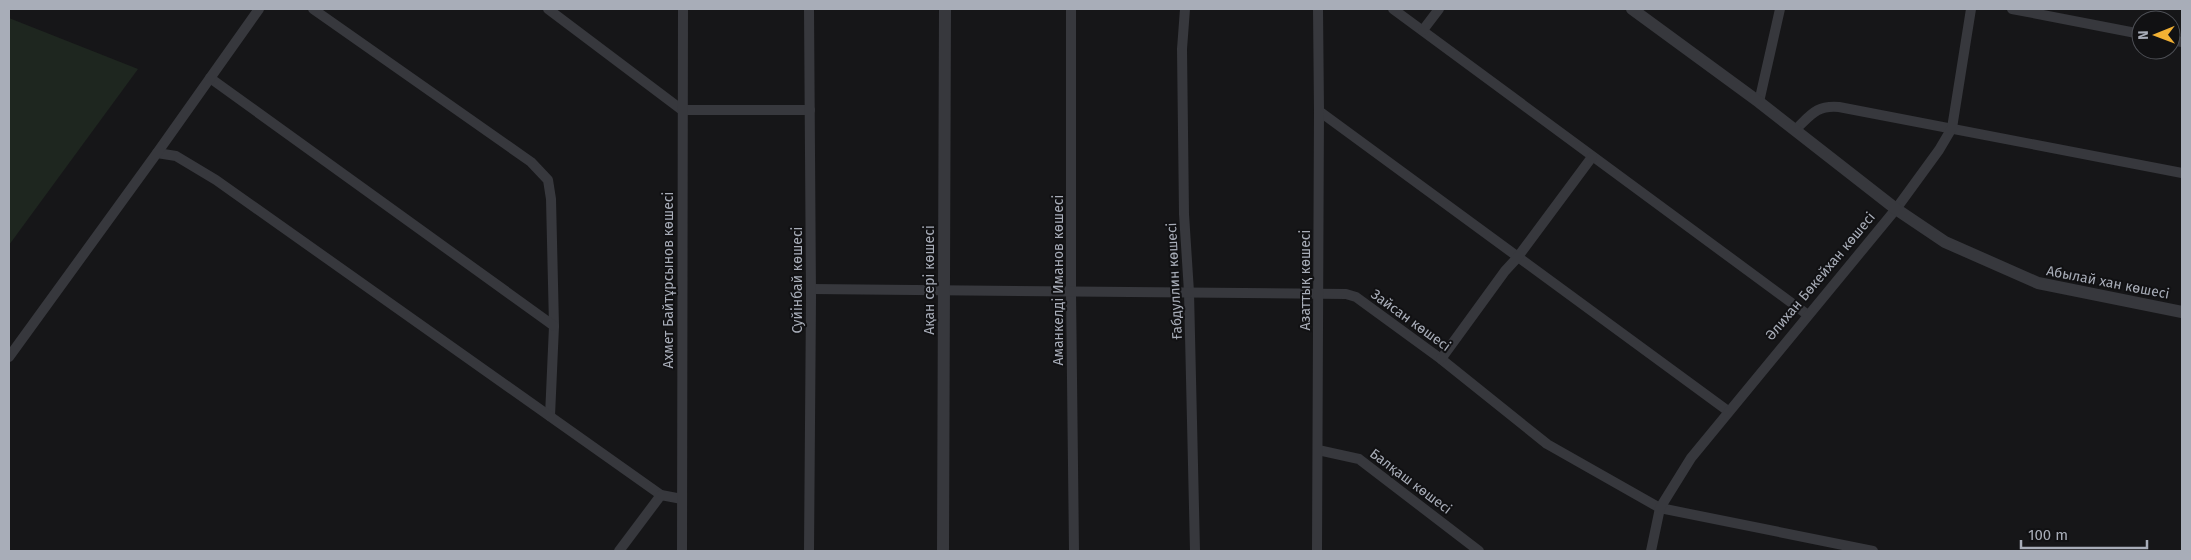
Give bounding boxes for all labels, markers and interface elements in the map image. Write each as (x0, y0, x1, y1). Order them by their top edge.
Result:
north arrow (2131, 10, 2181, 60)
text: N (2135, 30, 2152, 40)
street label: Ахмет Байтұрсынов көшесі (660, 192, 677, 368)
street label: Аманкелді Иманов көшесі (1050, 195, 1067, 365)
street label: Әлихан Бөкейхан көшесі (1762, 209, 1879, 344)
street label: Ғабдуллин көшесі (1163, 222, 1186, 340)
street label: Ақан сері көшесі (921, 225, 938, 335)
street label: Суйінбай көшесі (789, 226, 806, 334)
street label: Азаттық көшесі (1297, 230, 1314, 330)
street label: Абылай хан көшесі (2045, 262, 2171, 303)
street label: Зайсан көшесі (1368, 286, 1454, 355)
street label: Балқаш көшесі (1366, 445, 1455, 518)
scale bar (2021, 518, 2147, 550)
text: 100 m (2028, 526, 2068, 544)

